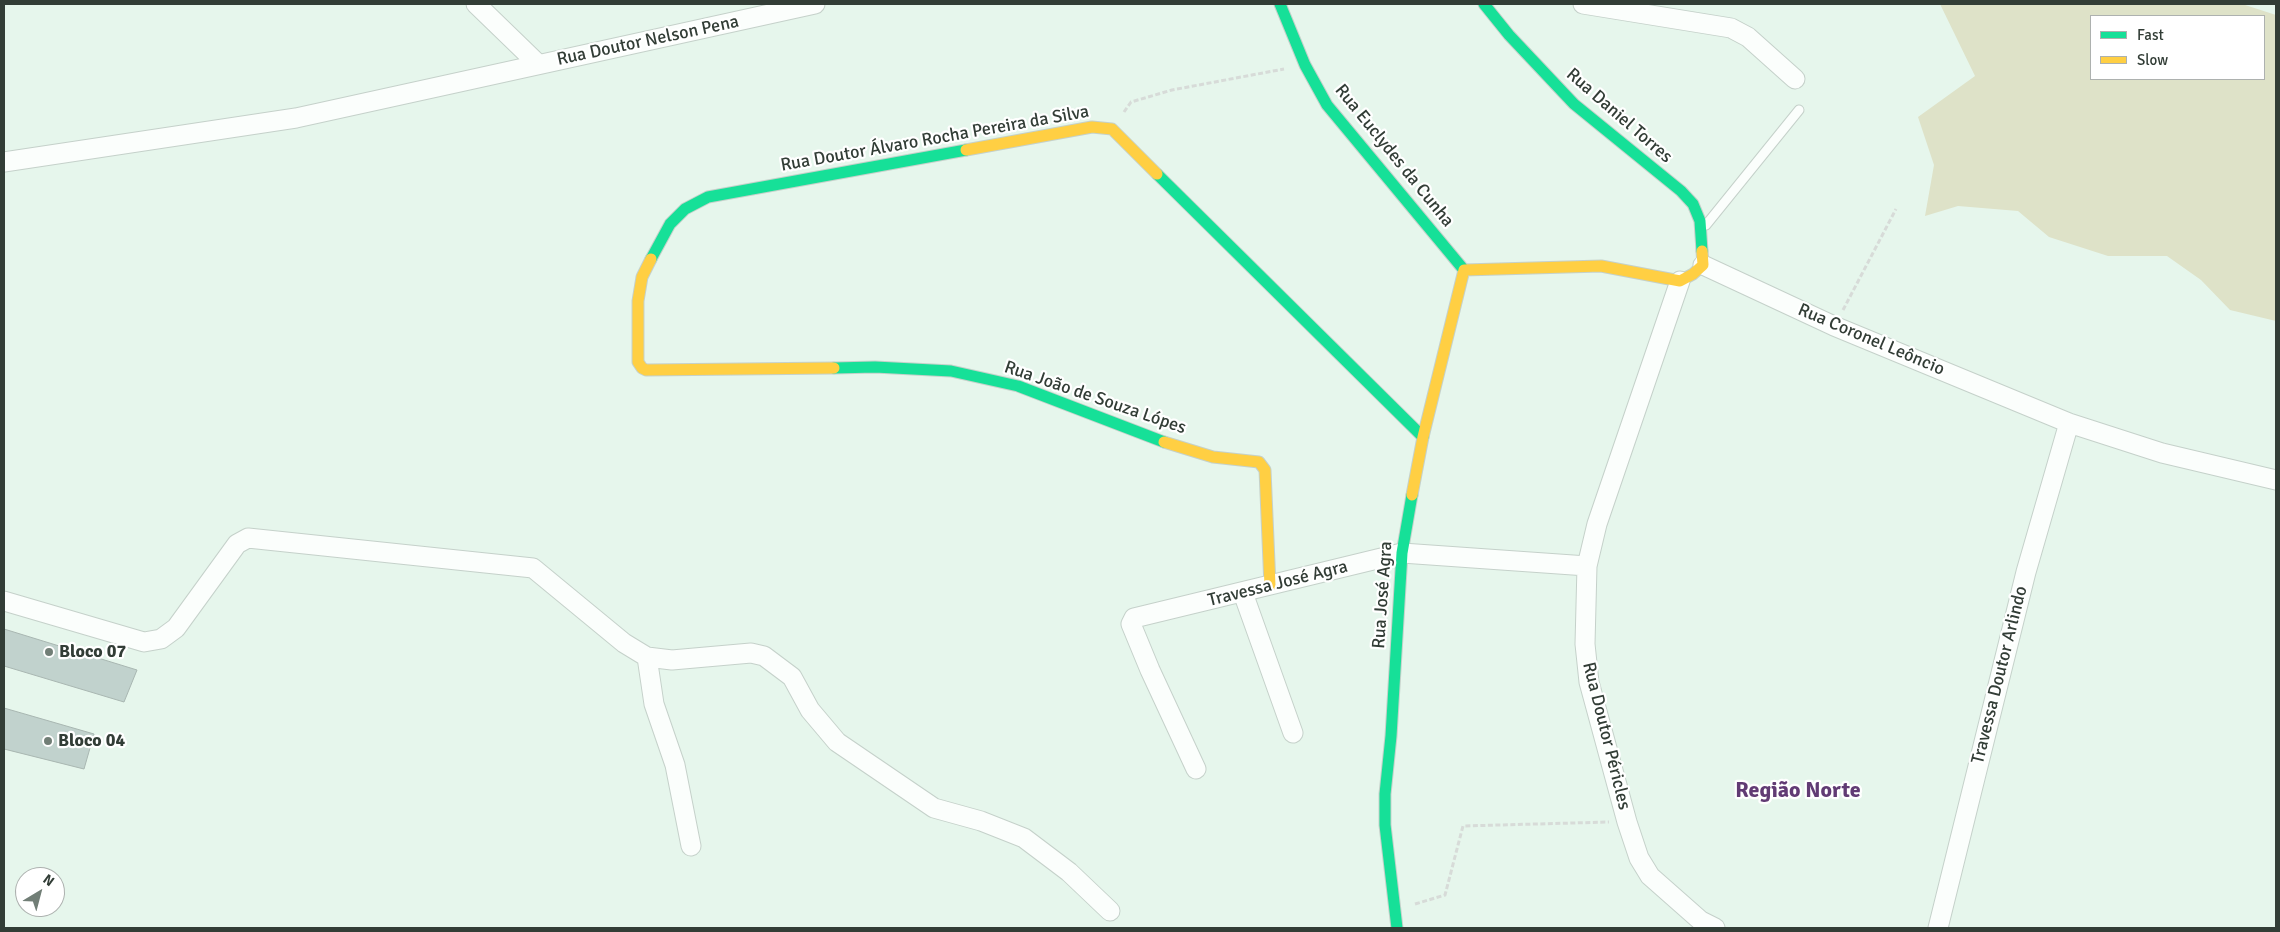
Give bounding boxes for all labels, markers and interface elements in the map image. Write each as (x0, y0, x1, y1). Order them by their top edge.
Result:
street label: Rua Doutor Nelson Pena (555, 11, 741, 71)
legend (2090, 15, 2265, 80)
text: Fast (2137, 26, 2164, 44)
text: Slow (2137, 51, 2168, 69)
street label: Rua Daniel Torres (1562, 64, 1676, 168)
street label: Rua Euclydes da Cunha (1330, 80, 1458, 232)
street label: Rua Doutor Álvaro Rocha Pereira da Silva (779, 101, 1091, 177)
street label: Rua Coronel Leôncio (1794, 299, 1948, 381)
street label: Rua João de Souza Lópes (1001, 357, 1189, 439)
street label: Rua José Agra (1368, 541, 1398, 649)
street label: Travessa José Agra (1206, 556, 1350, 612)
street label: Travessa Doutor Arlindo (1967, 584, 2033, 766)
place label: Bloco 07 (59, 641, 126, 663)
marker: Bloco 07 (43, 646, 55, 658)
street label: Rua Doutor Péricles (1577, 660, 1635, 812)
place label: Bloco 04 (58, 730, 125, 752)
marker: Bloco 04 (42, 735, 54, 747)
district label: Região Norte (1735, 778, 1861, 804)
north arrow (15, 867, 65, 917)
text: N (40, 871, 58, 890)

